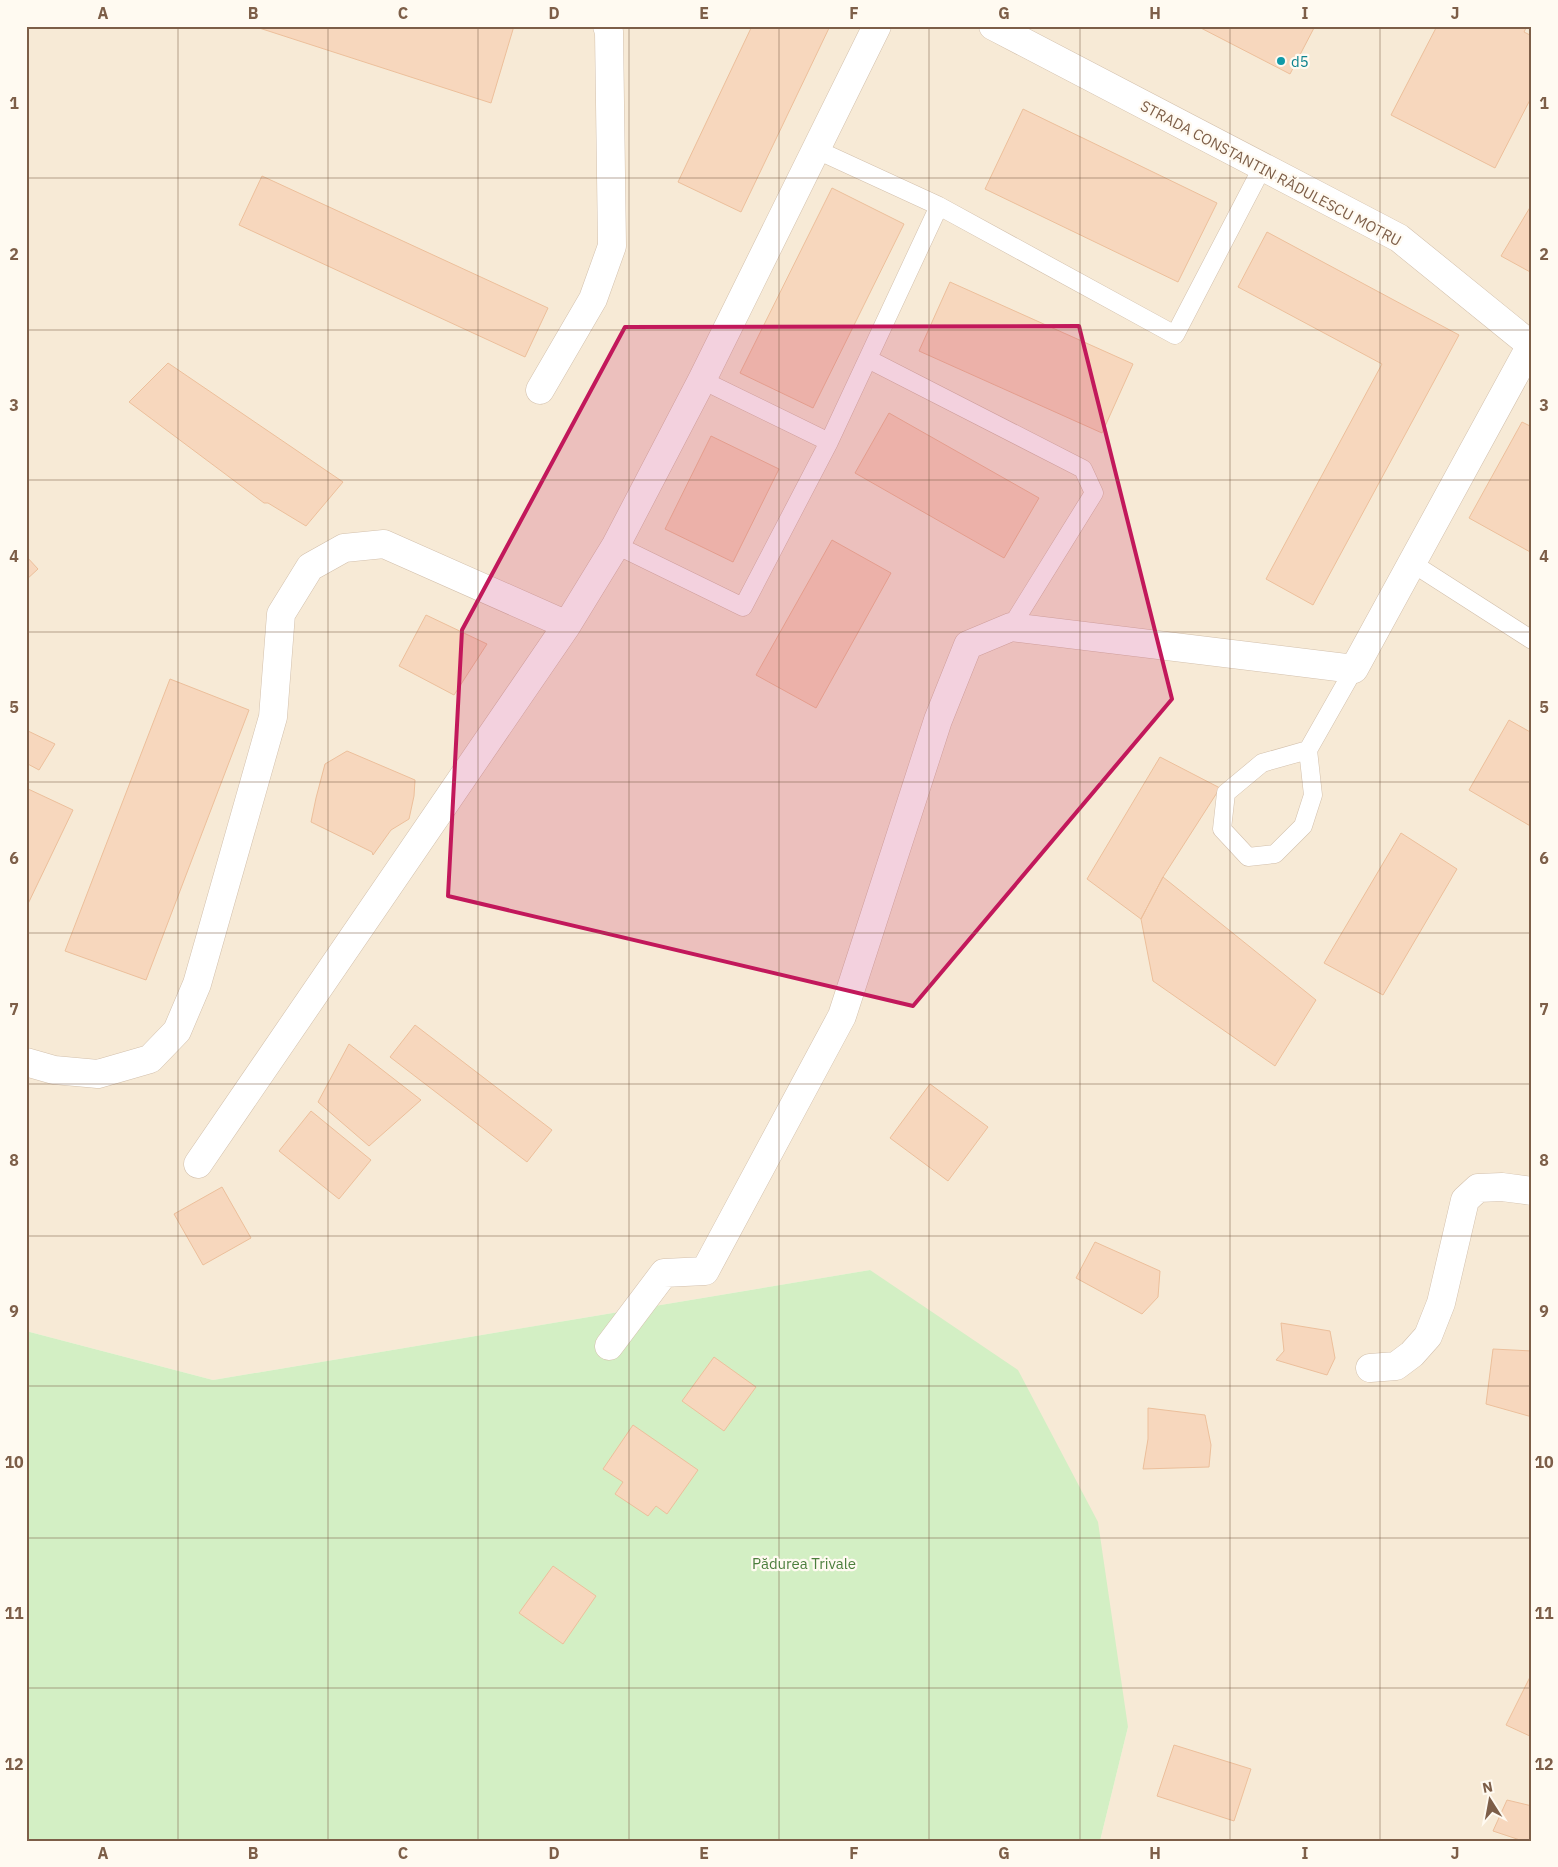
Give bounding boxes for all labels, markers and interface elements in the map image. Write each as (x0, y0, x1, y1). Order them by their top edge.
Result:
text: A (98, 3, 109, 23)
text: B (248, 3, 259, 23)
text: C (398, 3, 408, 23)
text: D (548, 3, 560, 23)
text: E (699, 3, 709, 23)
text: F (849, 3, 859, 23)
text: G (998, 3, 1010, 23)
text: H (1149, 3, 1161, 23)
text: I (1302, 3, 1309, 23)
text: J (1451, 3, 1459, 23)
place label: d5 (1291, 52, 1309, 71)
marker: d5 (1275, 55, 1287, 67)
text: 1 (9, 93, 19, 113)
text: 1 (1539, 93, 1549, 113)
street label: STRADA CONSTANTIN RĂDULESCU MOTRU (1137, 96, 1405, 250)
text: 2 (9, 244, 19, 264)
text: 2 (1539, 244, 1549, 264)
text: 3 (9, 395, 19, 415)
text: 3 (1539, 395, 1549, 415)
text: 4 (9, 546, 19, 566)
text: 4 (1539, 546, 1549, 566)
text: 5 (9, 697, 19, 717)
text: 5 (1539, 697, 1549, 717)
text: 6 (9, 848, 19, 868)
text: 6 (1539, 848, 1549, 868)
text: 7 (9, 999, 19, 1019)
text: 7 (1539, 999, 1549, 1019)
text: 8 (9, 1150, 19, 1170)
text: 8 (1539, 1150, 1549, 1170)
text: 9 (9, 1301, 19, 1321)
text: 9 (1539, 1301, 1549, 1321)
text: 10 (4, 1452, 24, 1472)
text: 10 (1534, 1452, 1554, 1472)
park label: Pădurea Trivale (752, 1554, 856, 1573)
text: 11 (4, 1603, 24, 1623)
text: 11 (1534, 1603, 1554, 1623)
text: 12 (4, 1754, 24, 1774)
text: 12 (1534, 1754, 1554, 1774)
north arrow (1466, 1774, 1516, 1824)
text: N (1481, 1777, 1494, 1797)
text: A (98, 1843, 109, 1863)
text: B (248, 1843, 259, 1863)
text: C (398, 1843, 408, 1863)
text: D (548, 1843, 560, 1863)
text: E (699, 1843, 709, 1863)
text: F (849, 1843, 859, 1863)
text: G (998, 1843, 1010, 1863)
text: H (1149, 1843, 1161, 1863)
text: I (1302, 1843, 1309, 1863)
text: J (1451, 1843, 1459, 1863)

